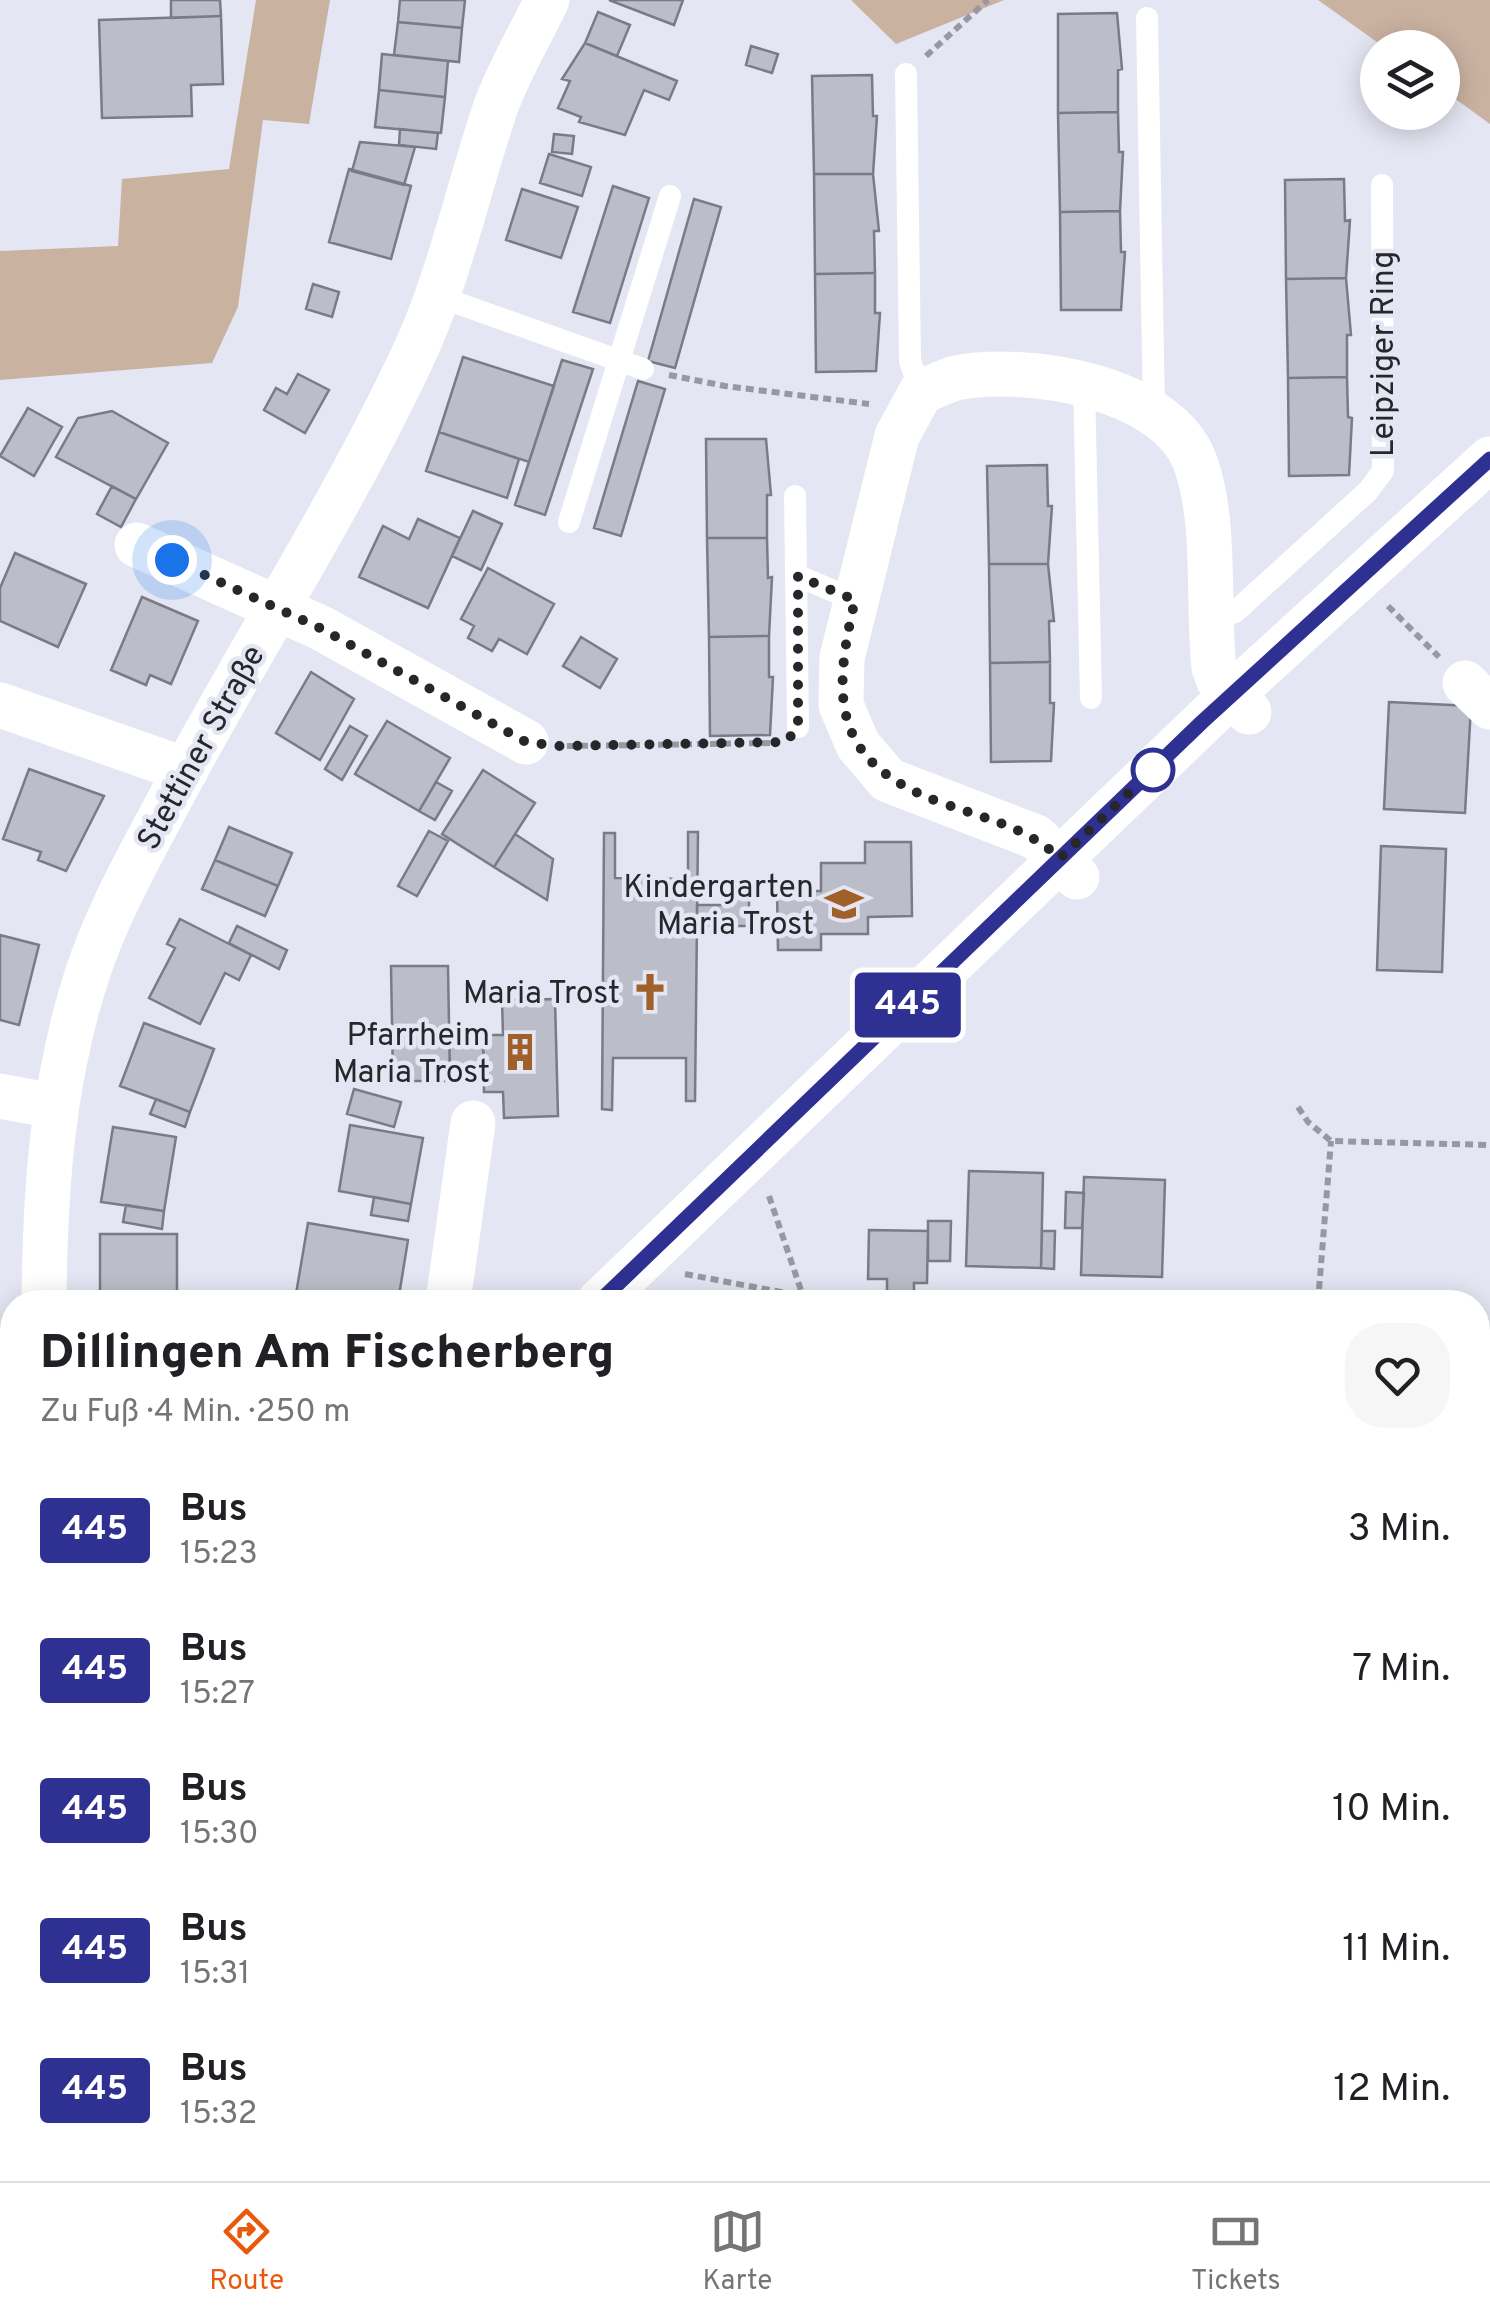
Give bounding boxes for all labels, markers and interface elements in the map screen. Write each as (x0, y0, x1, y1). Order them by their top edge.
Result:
map controls (1360, 30, 1460, 130)
button: layers (1360, 30, 1460, 130)
street label: Leipziger Ring (1365, 251, 1405, 457)
your location (147, 535, 197, 585)
street label: Stettiner Straße (130, 639, 275, 858)
unlabelled marker (1132, 749, 1174, 791)
place label: Kindergarten Maria Trost (623, 869, 814, 946)
school or university icon: Kindergarten Maria Trost (823, 883, 865, 925)
church icon: Maria Trost (629, 971, 671, 1013)
line badge: 445 (850, 972, 966, 1038)
place label: Maria Trost (463, 975, 620, 1015)
text: 445 (875, 983, 941, 1027)
place label: Pfarrheim Maria Trost (333, 1017, 490, 1094)
building icon: Pfarrheim Maria Trost (499, 1031, 541, 1073)
button: heart (1345, 1323, 1450, 1428)
text: Dillingen Am Fischerberg (40, 1325, 614, 1385)
text: Zu Fuß · 4 Min. · 250 m (40, 1393, 350, 1433)
text: Bus (180, 1486, 247, 1535)
text: 3 Min. (1348, 1506, 1450, 1555)
text: 445 (62, 1508, 128, 1552)
text: 15:23 (180, 1535, 258, 1575)
text: Bus (180, 1626, 247, 1675)
text: 7 Min. (1352, 1646, 1450, 1695)
text: 445 (62, 1648, 128, 1692)
text: 15:27 (180, 1675, 255, 1715)
text: Bus (180, 1766, 247, 1815)
text: 10 Min. (1332, 1786, 1450, 1835)
text: 445 (62, 1788, 128, 1832)
text: 15:30 (180, 1815, 259, 1855)
text: Bus (180, 1906, 247, 1955)
text: 11 Min. (1342, 1926, 1450, 1975)
text: 445 (62, 1928, 128, 1972)
text: 15:31 (180, 1955, 250, 1995)
text: Bus (180, 2046, 247, 2095)
text: 12 Min. (1333, 2066, 1450, 2115)
text: 445 (62, 2068, 128, 2112)
text: 15:32 (180, 2095, 257, 2135)
tab: Route (209, 2204, 284, 2300)
tab: Karte (703, 2204, 772, 2300)
tab: Tickets (1191, 2204, 1281, 2300)

